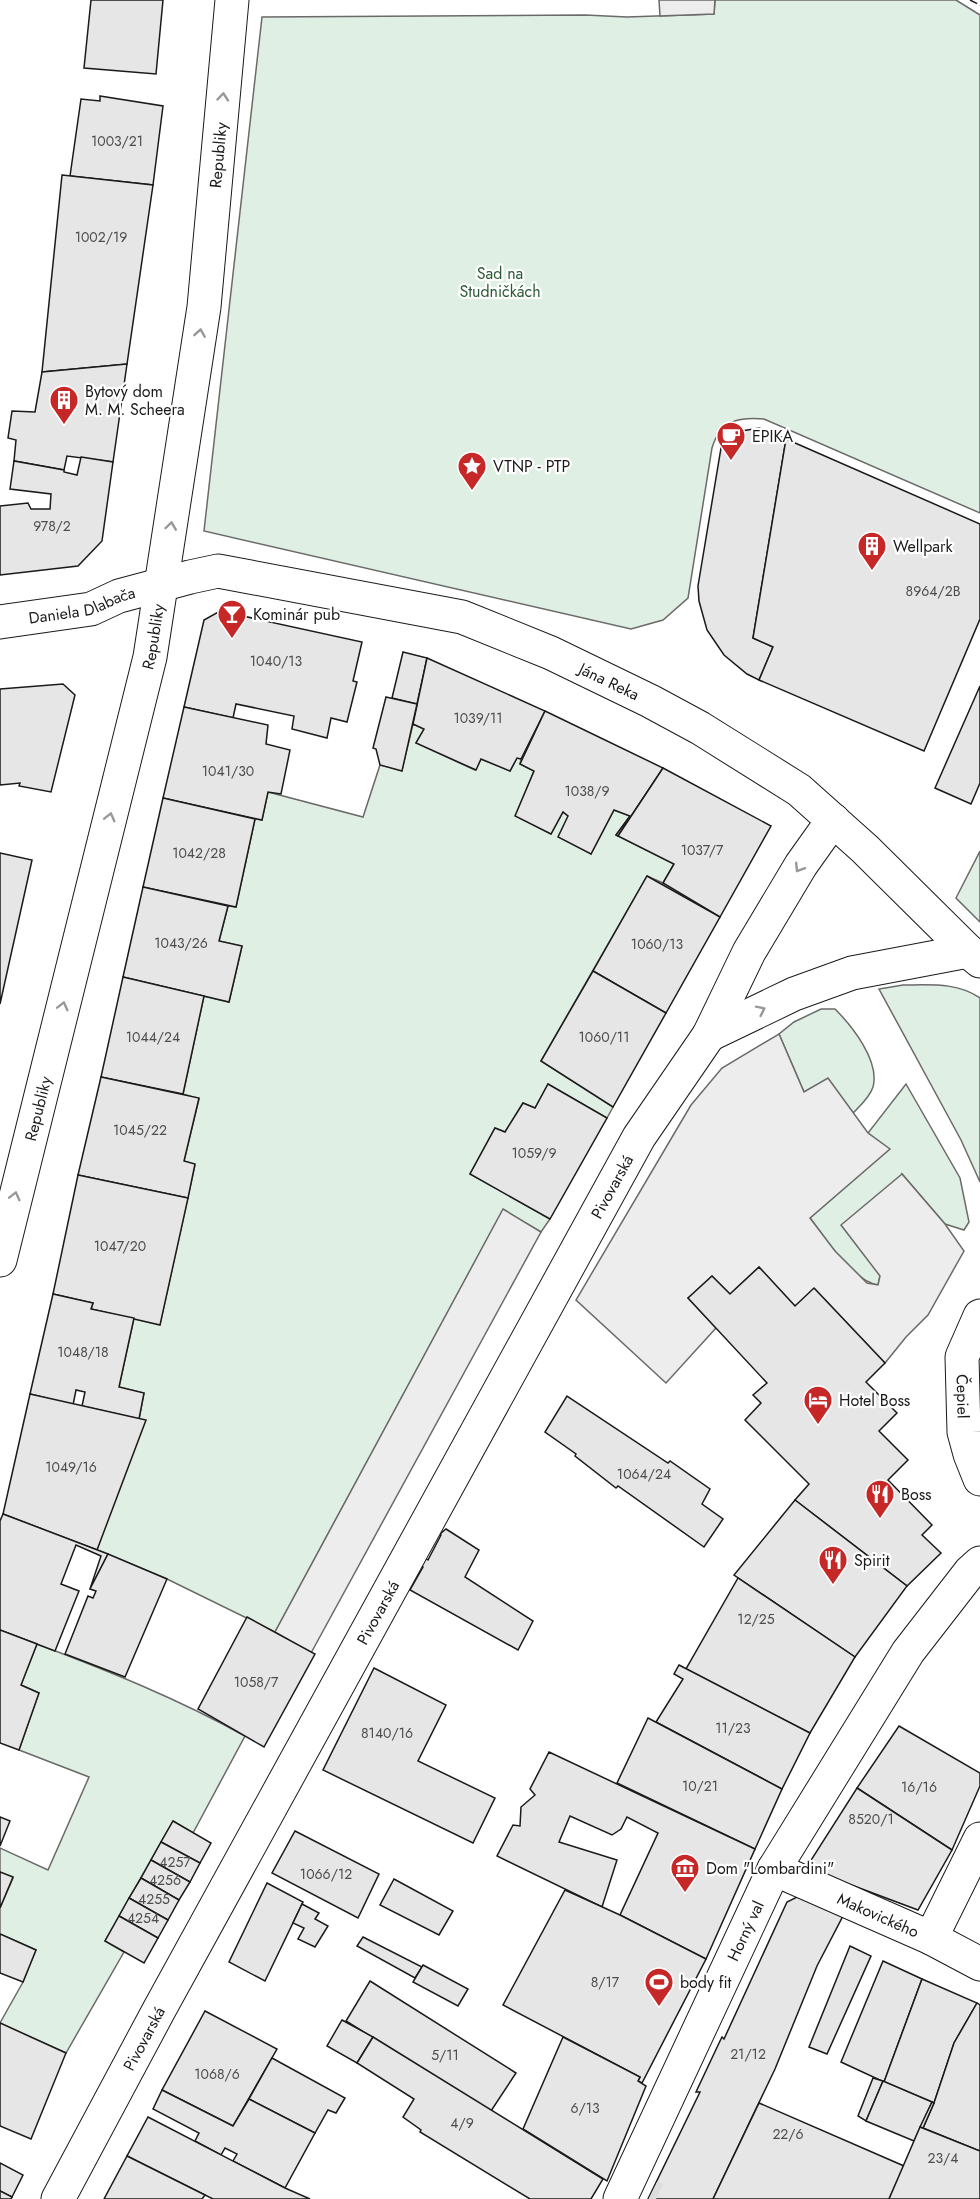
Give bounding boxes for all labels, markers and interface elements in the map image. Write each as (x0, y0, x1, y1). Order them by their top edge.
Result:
one-way arrow (216, 93, 229, 102)
street label: Republiky (204, 120, 233, 189)
house number: 1003/21 (91, 131, 143, 151)
house number: 1002/19 (75, 227, 127, 247)
park label: Sad na Studničkách (459, 262, 541, 303)
one-way arrow (194, 328, 206, 338)
place label: Bytový dom M. M. Scheera (85, 380, 185, 421)
building icon: Bytový dom M. M. Scheera (48, 384, 80, 426)
cafe icon: EPIKA (715, 420, 747, 462)
place label: EPIKA (752, 425, 794, 448)
place icon: VTNP - PTP (456, 450, 488, 492)
place label: VTNP - PTP (493, 455, 570, 478)
house number: 978/2 (33, 516, 71, 536)
one-way arrow (164, 521, 176, 530)
building icon: Wellpark (856, 530, 888, 572)
place label: Wellpark (893, 535, 953, 558)
street label: Daniela Dlabača (27, 581, 138, 630)
house number: 8964/2B (906, 581, 961, 601)
bar icon: Kominár pub (216, 598, 248, 640)
street label: Republiky (136, 601, 170, 672)
place label: Kominár pub (253, 603, 340, 626)
house number: 1040/13 (250, 651, 303, 671)
street label: Jána Reka (573, 656, 643, 706)
house number: 1039/11 (453, 708, 503, 728)
house number: 1041/30 (202, 761, 254, 781)
house number: 1038/9 (564, 781, 610, 801)
one-way arrow (102, 812, 115, 822)
house number: 1037/7 (681, 840, 724, 860)
house number: 1042/28 (172, 843, 226, 863)
one-way arrow (795, 862, 807, 872)
house number: 1043/26 (154, 933, 208, 953)
house number: 1060/13 (631, 934, 684, 954)
one-way arrow (55, 1001, 68, 1011)
one-way arrow (755, 1005, 766, 1017)
house number: 1044/24 (126, 1027, 180, 1047)
house number: 1060/11 (579, 1027, 629, 1047)
street label: Republiky (19, 1073, 58, 1144)
house number: 1045/22 (113, 1120, 167, 1140)
house number: 1059/9 (512, 1143, 556, 1163)
street label: Pivovarská (585, 1151, 639, 1223)
one-way arrow (8, 1191, 21, 1201)
house number: 1047/20 (94, 1236, 146, 1256)
house number: 1048/18 (57, 1342, 109, 1362)
street label: Čepiel (950, 1374, 975, 1419)
hotel icon: Hotel Boss (802, 1384, 834, 1426)
place label: Hotel Boss (839, 1389, 910, 1412)
house number: 1049/16 (45, 1457, 97, 1477)
house number: 1064/24 (617, 1464, 671, 1484)
restaurant icon: Boss (864, 1478, 896, 1520)
place label: Boss (901, 1483, 932, 1506)
restaurant icon: Spirit (817, 1544, 849, 1586)
place label: Spirit (854, 1549, 890, 1572)
street label: Pivovarská (351, 1577, 405, 1649)
house number: 12/25 (737, 1609, 775, 1629)
house number: 1058/7 (234, 1672, 279, 1692)
house number: 11/23 (715, 1718, 751, 1738)
house number: 8140/16 (361, 1723, 413, 1743)
house number: 10/21 (682, 1776, 718, 1796)
house number: 16/16 (901, 1777, 937, 1797)
house number: 8520/1 (848, 1809, 894, 1829)
house number: 4257 (159, 1852, 191, 1872)
museum icon: Dom "Lombardini" (669, 1852, 701, 1894)
place label: Dom "Lombardini" (706, 1857, 834, 1880)
house number: 1066/12 (300, 1864, 352, 1884)
house number: 4256 (149, 1870, 181, 1890)
street label: Makovického (834, 1887, 923, 1943)
house number: 4255 (138, 1889, 170, 1909)
street label: Horný val (722, 1897, 770, 1965)
house number: 4254 (127, 1908, 159, 1928)
sports icon: body fit (643, 1966, 675, 2008)
place label: body fit (680, 1971, 732, 1994)
house number: 8/17 (591, 1972, 620, 1992)
street label: Pivovarská (118, 2003, 171, 2075)
house number: 21/12 (730, 2044, 766, 2064)
house number: 5/11 (431, 2045, 459, 2065)
house number: 1068/6 (194, 2064, 240, 2084)
house number: 6/13 (570, 2098, 600, 2118)
house number: 4/9 (450, 2113, 474, 2133)
house number: 22/6 (772, 2124, 804, 2144)
house number: 23/4 (928, 2148, 958, 2168)

